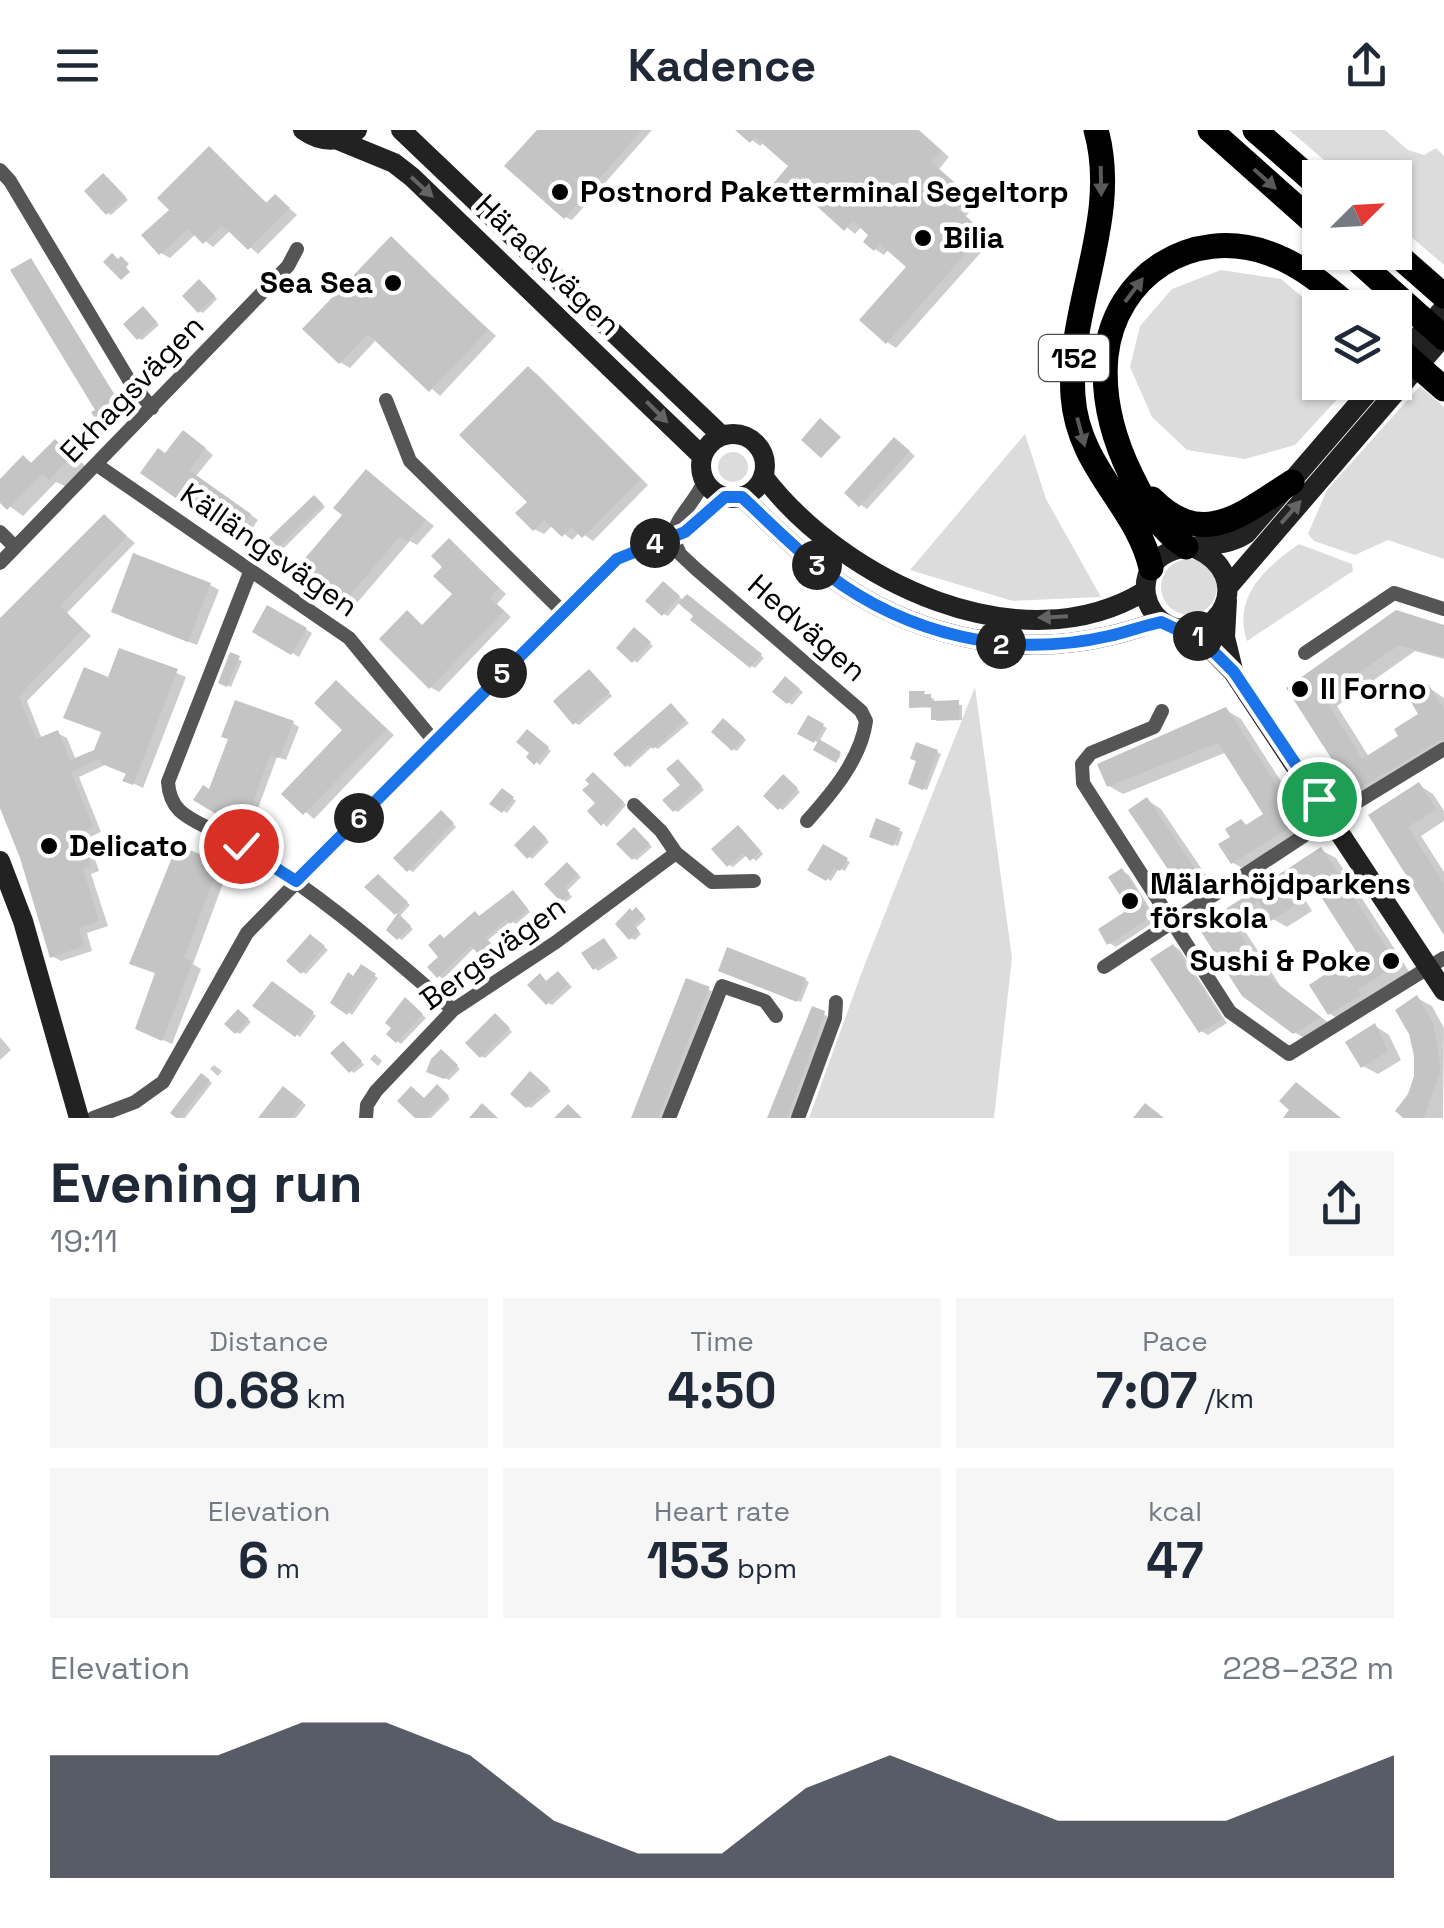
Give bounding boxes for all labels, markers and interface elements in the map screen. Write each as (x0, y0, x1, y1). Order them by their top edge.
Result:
text: Kadence (628, 37, 816, 94)
icon: menu (50, 38, 105, 93)
icon: share (1339, 38, 1394, 93)
north arrow (1302, 160, 1412, 270)
map controls (1302, 160, 1412, 400)
one-way arrow (1093, 166, 1109, 197)
one-way arrow (1252, 167, 1277, 189)
place label: Postnord Paketterminal Segeltorp (580, 172, 1069, 211)
one-way arrow (410, 175, 434, 198)
marker: Postnord Paketterminal Segeltorp (549, 181, 571, 203)
street label: Häradsvägen (468, 186, 629, 344)
place label: Bilia (943, 218, 1004, 257)
marker: Bilia (912, 227, 934, 249)
place label: Sea Sea (260, 263, 373, 302)
marker: Sea Sea (382, 272, 404, 294)
one-way arrow (1123, 277, 1143, 303)
button: layers (1302, 290, 1412, 400)
street label: Ekhagsvägen (51, 307, 212, 471)
road number: 152 (1039, 335, 1109, 381)
one-way arrow (644, 399, 668, 423)
one-way arrow (1074, 417, 1090, 448)
street label: Källängsvägen (173, 474, 366, 625)
one-way arrow (1279, 499, 1301, 524)
pin: 4 (630, 518, 680, 568)
text: 4 (646, 525, 664, 561)
pin: 3 (792, 540, 842, 590)
text: 3 (808, 547, 826, 583)
street label: Hedvägen (740, 565, 875, 690)
one-way arrow (1037, 609, 1069, 625)
pin: 1 (1173, 611, 1223, 661)
text: 1 (1192, 618, 1204, 654)
pin: 2 (976, 619, 1026, 669)
text: 2 (993, 626, 1009, 662)
pin: 5 (477, 648, 527, 698)
text: 5 (494, 655, 510, 691)
place label: Il Forno (1320, 669, 1427, 708)
marker: Il Forno (1289, 678, 1311, 700)
pin (1277, 757, 1362, 842)
icon: arrive (1292, 772, 1347, 827)
pin: 6 (334, 793, 384, 843)
text: 6 (350, 800, 368, 836)
pin (199, 804, 284, 889)
icon: check (214, 819, 269, 874)
place label: Delicato (69, 826, 188, 865)
marker: Delicato (38, 835, 60, 857)
place label: Mälarhöjdparkens förskola (1150, 864, 1411, 937)
street label: Bergsvägen (412, 887, 573, 1019)
marker: Mälarhöjdparkens förskola (1119, 890, 1141, 912)
place label: Sushi & Poke (1190, 941, 1371, 980)
marker: Sushi & Poke (1380, 950, 1402, 972)
text: Evening run (50, 1148, 363, 1218)
button: share (1289, 1151, 1394, 1256)
text: 19:11 (50, 1221, 118, 1261)
text: Distance (209, 1323, 329, 1359)
text: Time (690, 1323, 754, 1359)
text: Pace (1142, 1323, 1208, 1359)
text: 0.68 (192, 1359, 299, 1423)
text: 4:50 (667, 1359, 777, 1423)
text: 7:07 (1096, 1359, 1198, 1423)
text: km (299, 1380, 346, 1416)
text: /km (1198, 1380, 1254, 1416)
text: Elevation (208, 1493, 330, 1529)
text: Heart rate (654, 1493, 790, 1529)
text: kcal (1148, 1493, 1202, 1529)
text: 6 (238, 1529, 269, 1593)
text: 153 (647, 1529, 730, 1593)
text: 47 (1146, 1529, 1204, 1593)
text: m (269, 1550, 300, 1586)
text: bpm (730, 1550, 797, 1586)
text: Elevation (50, 1648, 190, 1688)
text: 228–232 m (1222, 1648, 1394, 1688)

